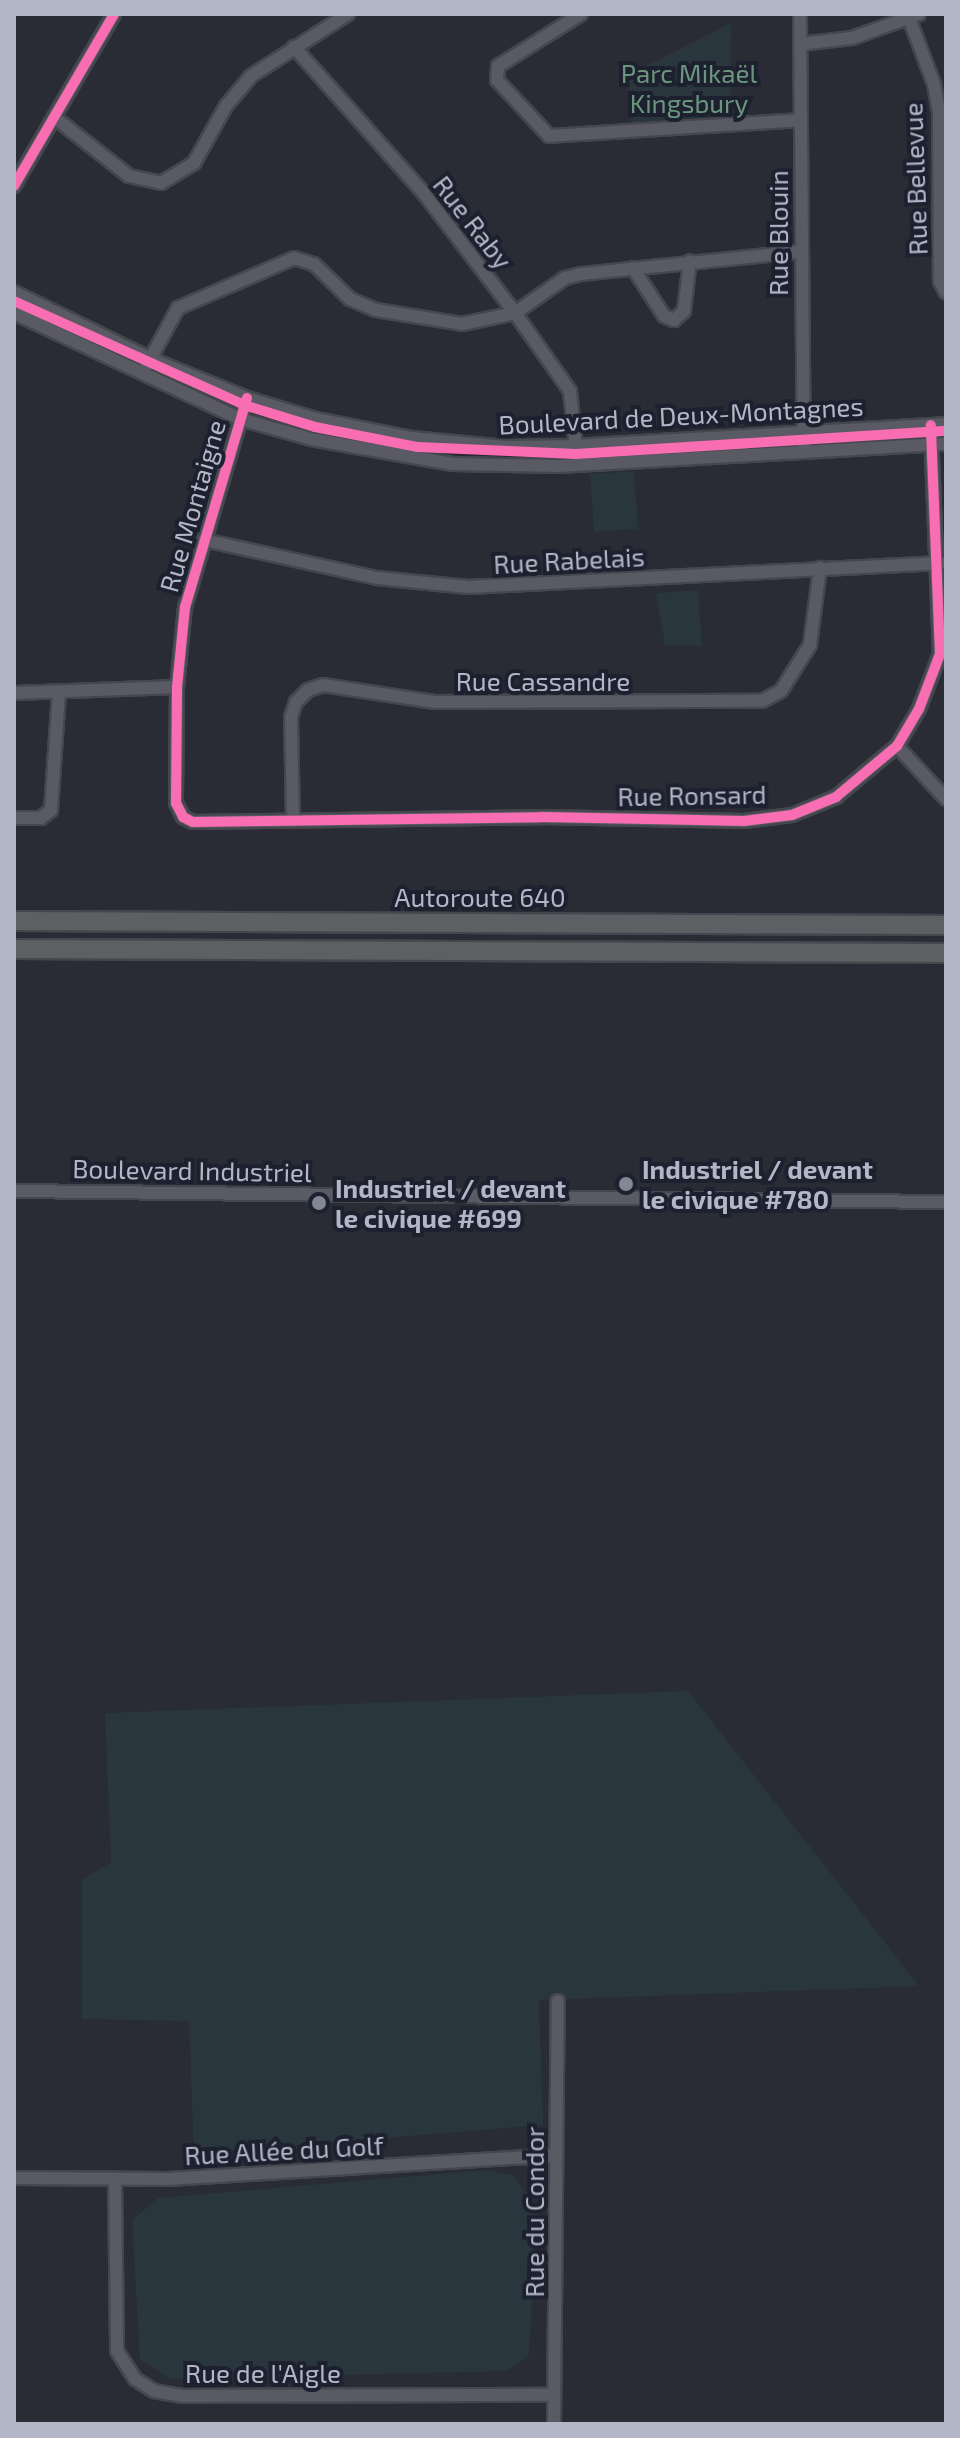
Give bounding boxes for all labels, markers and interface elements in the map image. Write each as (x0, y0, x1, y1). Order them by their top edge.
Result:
park label: Parc Mikaël Kingsbury (621, 57, 757, 118)
street label: Rue Bellevue (897, 102, 933, 256)
street label: Rue Raby (427, 169, 519, 275)
street label: Rue Blouin (762, 170, 794, 296)
street label: Boulevard de Deux-Montagnes (498, 390, 864, 440)
street label: Rue Montaigne (153, 416, 231, 596)
street label: Rue Rabelais (493, 540, 645, 580)
street label: Rue Cassandre (456, 665, 630, 697)
street label: Rue Ronsard (617, 778, 767, 812)
street label: Autoroute 640 (394, 881, 566, 913)
street label: Boulevard Industriel (72, 1152, 312, 1188)
place label: Industriel / devant le civique #780 (642, 1153, 873, 1214)
place label: Industriel / devant le civique #699 (335, 1172, 566, 1234)
marker: Industriel / devant le civique #780 (617, 1175, 635, 1193)
marker: Industriel / devant le civique #699 (310, 1194, 328, 1212)
street label: Rue du Condor (518, 2127, 550, 2297)
street label: Rue Allée du Golf (183, 2129, 385, 2171)
street label: Rue de l'Aigle (185, 2357, 341, 2389)

